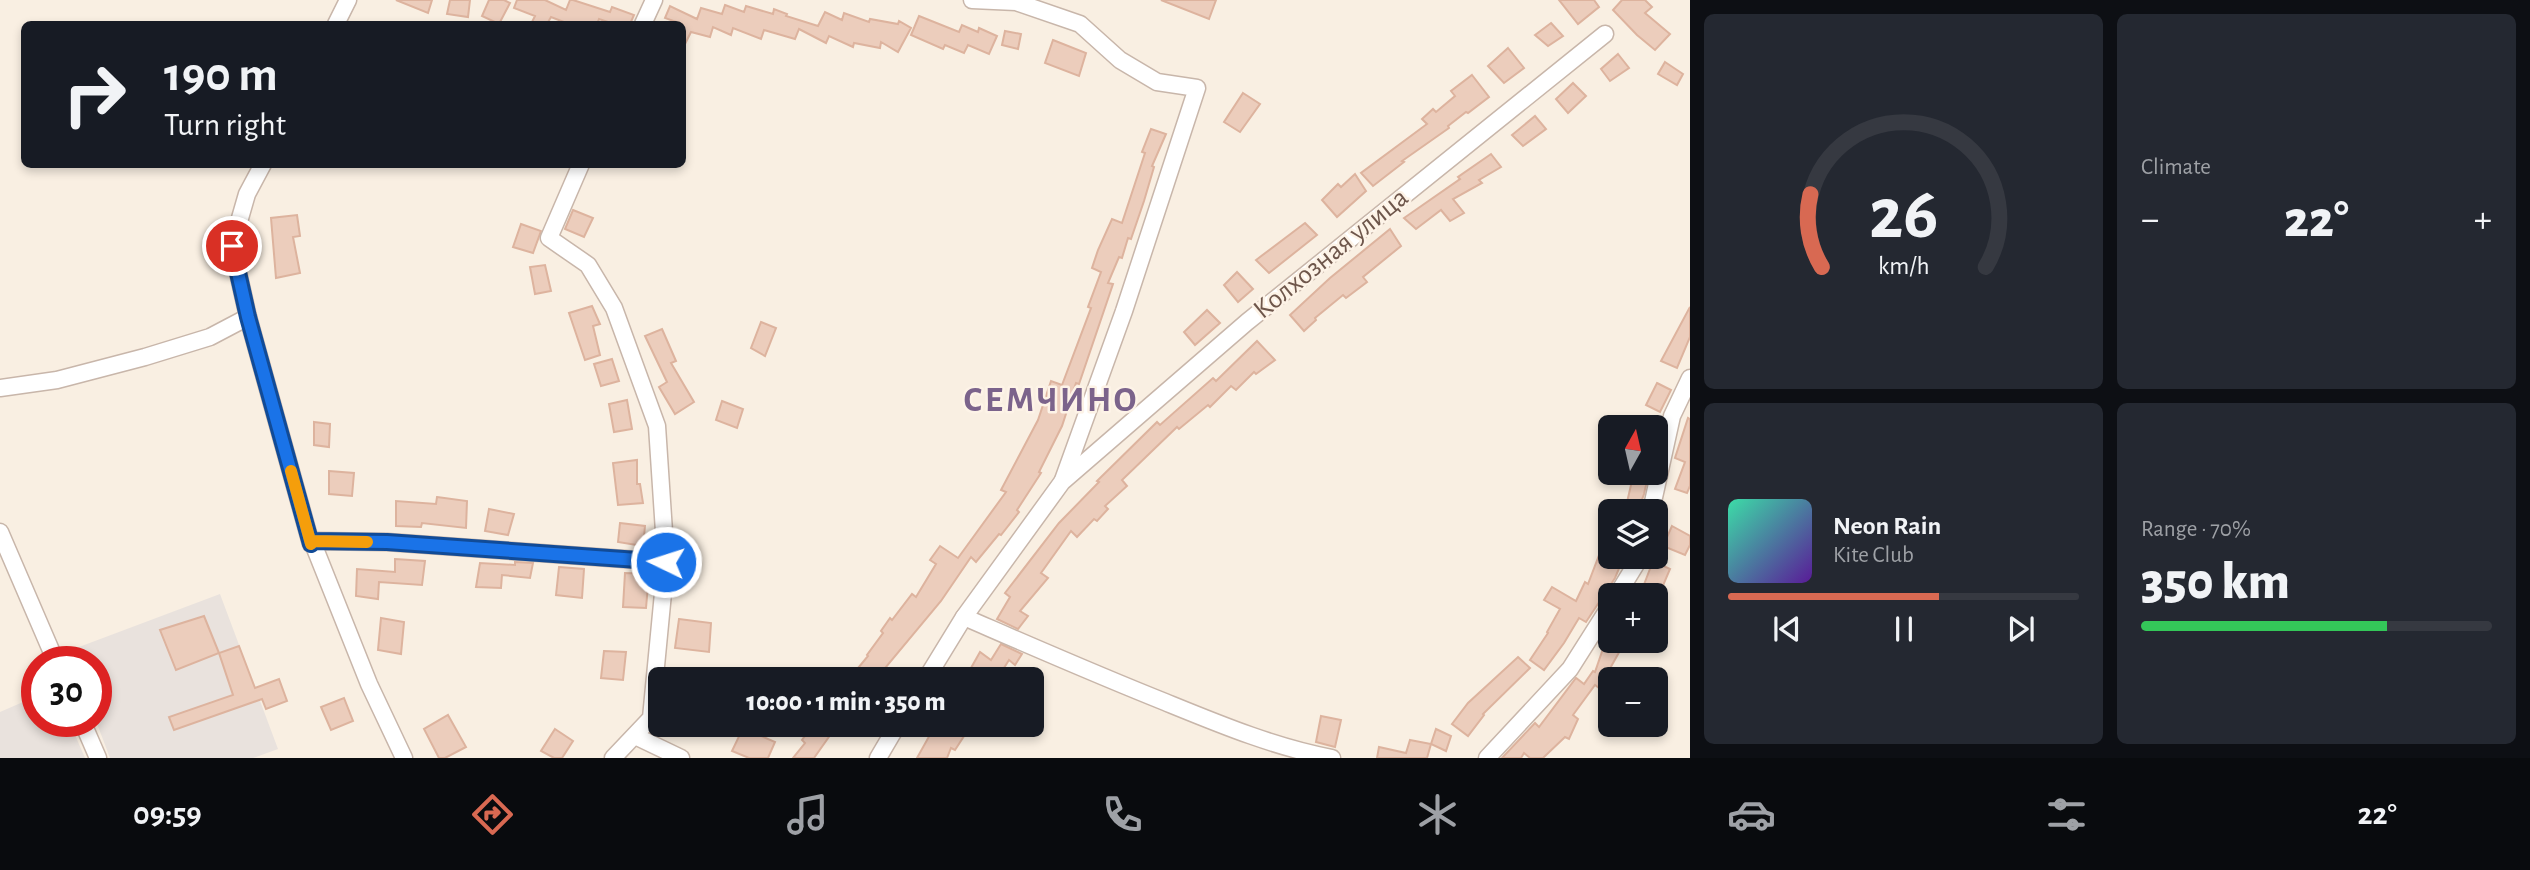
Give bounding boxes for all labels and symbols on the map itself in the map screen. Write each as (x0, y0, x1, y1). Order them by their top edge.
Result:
street label: Колхозная улица (1248, 183, 1414, 325)
pin (202, 216, 262, 276)
district label: СЕМЧИНО (963, 383, 1139, 418)
north arrow (1598, 415, 1668, 485)
position arrow (629, 525, 703, 599)
speed limit sign: 30 (21, 646, 112, 737)

